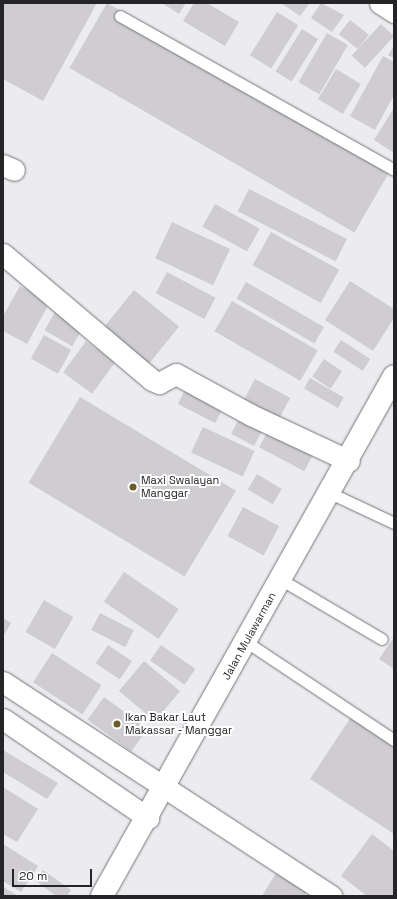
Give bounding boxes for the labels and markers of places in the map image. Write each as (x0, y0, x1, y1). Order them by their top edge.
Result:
place label: Maxi Swalayan Manggar (141, 474, 219, 500)
marker: Maxi Swalayan Manggar (128, 482, 138, 492)
place label: Ikan Bakar Laut Makassar - Manggar (125, 711, 233, 737)
marker: Ikan Bakar Laut Makassar - Manggar (112, 719, 122, 729)

